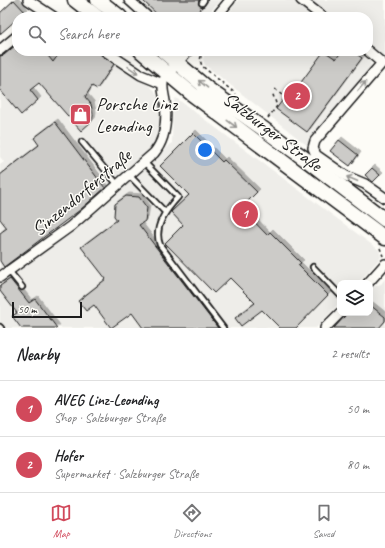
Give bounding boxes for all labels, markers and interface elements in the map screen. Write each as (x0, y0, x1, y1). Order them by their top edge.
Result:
search box (12, 12, 373, 56)
icon: search (26, 23, 48, 45)
text: Search here (58, 25, 119, 44)
one-way arrow (127, 66, 139, 74)
one-way arrow (198, 80, 208, 89)
pin: 2 (284, 81, 310, 111)
one-way arrow (358, 81, 367, 91)
street label: Salzburger Straße (218, 87, 328, 178)
place label: Porsche Linz Leonding (96, 92, 178, 138)
shop icon: Porsche Linz Leonding (67, 101, 93, 127)
one-way arrow (227, 120, 238, 129)
your location (195, 140, 215, 160)
street label: Sinzendorferstraße (27, 143, 138, 241)
one-way arrow (346, 174, 358, 182)
pin: 1 (232, 199, 258, 229)
map controls (337, 280, 373, 316)
button: layers (337, 280, 373, 316)
scale bar (12, 300, 82, 319)
text: 50 m (18, 302, 37, 316)
text: Nearby (16, 344, 59, 365)
text: 2 results (331, 346, 369, 362)
text: AVEG Linz-Leonding (54, 391, 158, 410)
text: 1 (26, 401, 32, 417)
text: 50 m (347, 401, 369, 417)
text: Shop · Salzburger Straße (54, 410, 165, 426)
text: Hofer (54, 447, 83, 466)
text: 2 (26, 457, 32, 473)
text: 80 m (347, 457, 369, 473)
text: Supermarket · Salzburger Straße (54, 466, 199, 482)
tab: Map (50, 502, 72, 540)
tab: Directions (173, 502, 212, 540)
tab: Saved (313, 502, 335, 540)

